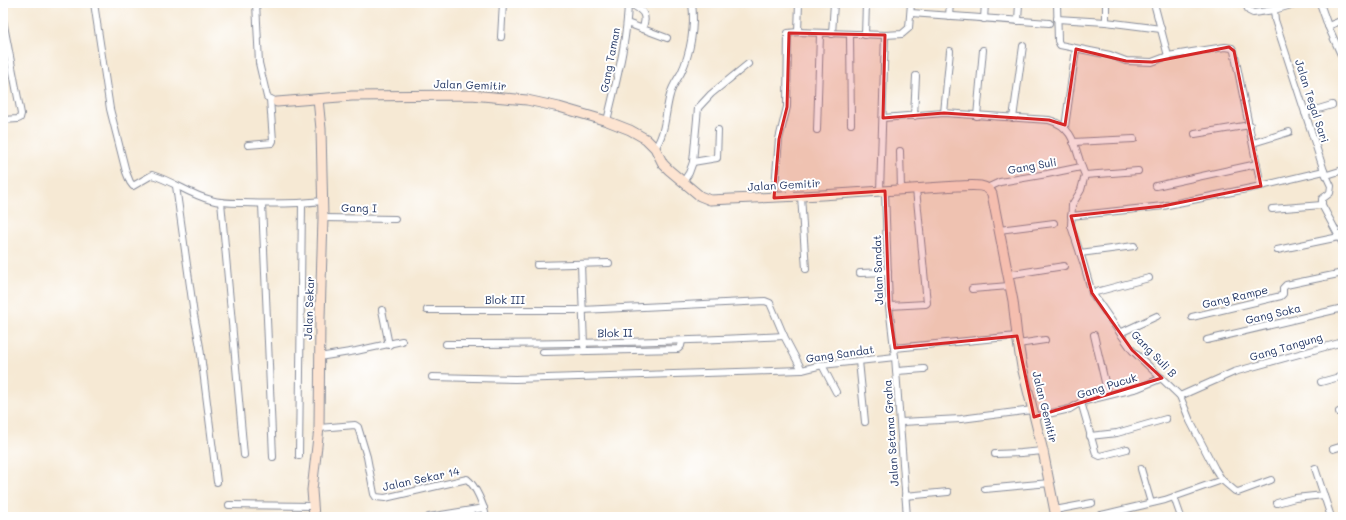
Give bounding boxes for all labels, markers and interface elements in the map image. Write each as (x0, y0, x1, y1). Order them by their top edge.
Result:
street label: Gang Taman (596, 26, 623, 94)
street label: Jalan Tegal Sari (1292, 57, 1333, 144)
street label: Jalan Gemitir (433, 76, 507, 93)
street label: Gang Suli (1006, 154, 1058, 177)
street label: Jalan Gemitir (747, 175, 821, 194)
street label: Gang I (341, 200, 377, 215)
street label: Jalan Sandat (869, 235, 886, 305)
street label: Jalan Sekar (300, 276, 317, 340)
street label: Gang Rampe (1200, 282, 1270, 311)
street label: Blok III (485, 292, 525, 307)
street label: Gang Soka (1244, 300, 1302, 327)
street label: Blok II (597, 325, 633, 340)
street label: Gang Suli B (1128, 327, 1181, 380)
street label: Gang Tangung (1248, 329, 1324, 364)
street label: Gang Sandat (805, 341, 875, 366)
street label: Gang Pucuk (1075, 369, 1139, 402)
street label: Jalan Gemitir (1029, 370, 1062, 444)
street label: Jalan Setana Graha (879, 379, 902, 487)
street label: Jalan Sekar 14 (381, 463, 461, 494)

